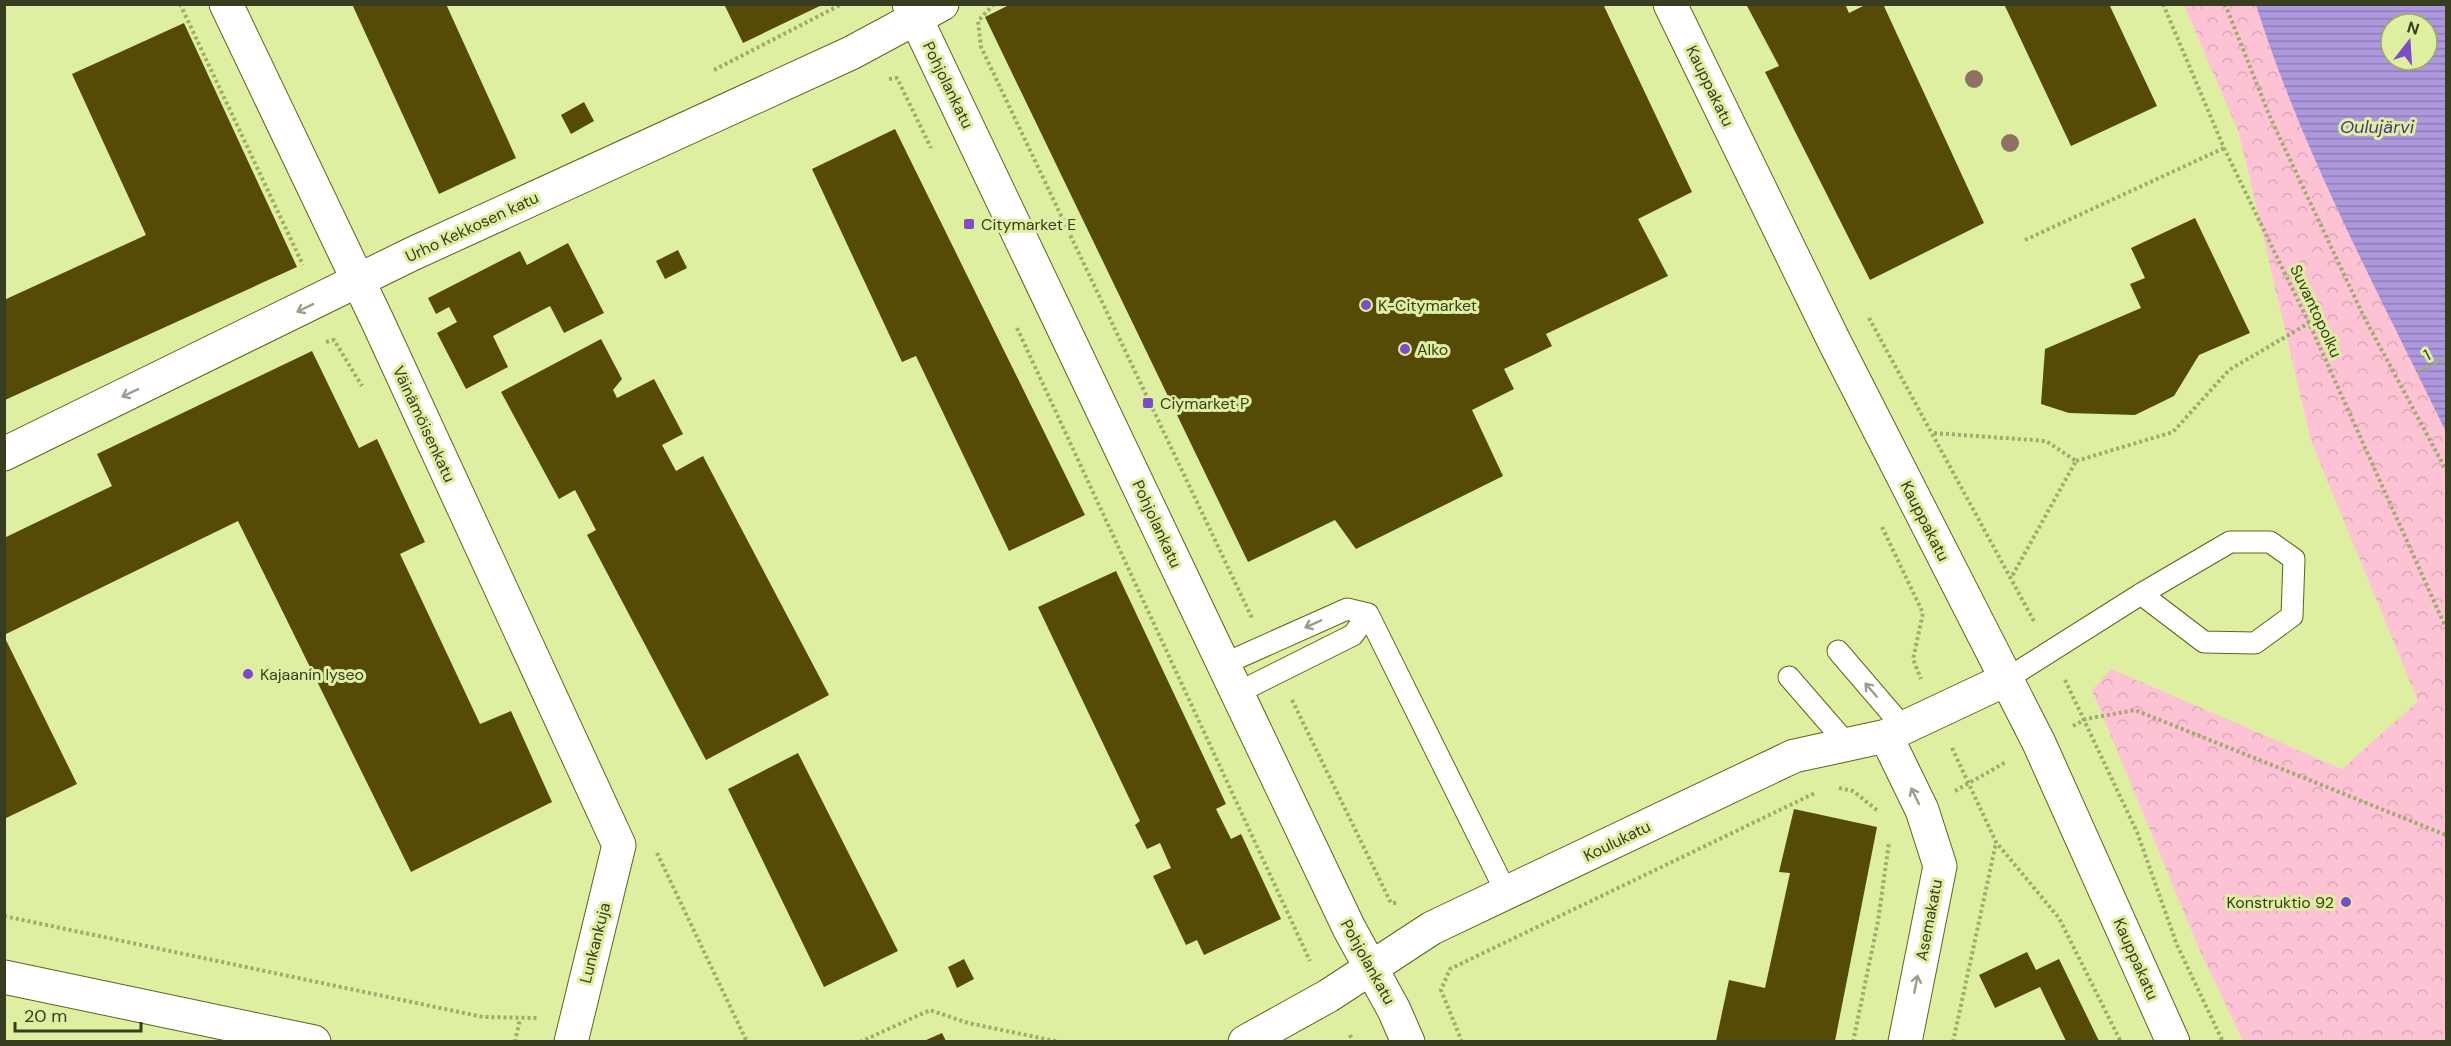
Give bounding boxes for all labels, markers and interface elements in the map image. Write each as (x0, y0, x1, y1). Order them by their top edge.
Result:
north arrow (2379, 12, 2439, 72)
text: N (2405, 16, 2422, 40)
street label: Pohjolankatu (918, 38, 978, 132)
street label: Kauppakatu (1681, 42, 1739, 130)
water label: Oulujärvi (2340, 115, 2415, 139)
street label: Urho Kekkosen katu (402, 187, 542, 267)
place label: Citymarket E (981, 214, 1076, 235)
marker: Citymarket E (962, 217, 976, 231)
street label: Suvantopolku (2285, 261, 2347, 361)
place label: K-Citymarket (1378, 295, 1477, 316)
marker: K-Citymarket (1359, 298, 1373, 312)
one-way arrow (297, 302, 315, 314)
place label: Alko (1417, 339, 1448, 360)
marker: Alko (1398, 342, 1412, 356)
street label: 1 (2420, 345, 2434, 365)
street label: Väinämöisenkatu (388, 362, 460, 486)
one-way arrow (122, 387, 139, 399)
place label: Ciymarket P (1160, 393, 1249, 414)
marker: Ciymarket P (1141, 396, 1155, 410)
street label: Pohjolankatu (1128, 477, 1186, 571)
street label: Kauppakatu (1896, 477, 1954, 565)
one-way arrow (1304, 619, 1322, 630)
place label: Kajaanin lyseo (260, 664, 364, 685)
marker: Kajaanin lyseo (241, 667, 255, 681)
one-way arrow (1864, 683, 1878, 698)
one-way arrow (1909, 787, 1921, 805)
street label: Koulukatu (1580, 816, 1654, 866)
street label: Asemakatu (1911, 877, 1947, 963)
place label: Konstruktio 92 (2227, 892, 2334, 913)
marker: Konstruktio 92 (2339, 895, 2353, 909)
street label: Lunkankuja (575, 900, 615, 986)
street label: Kauppakatu (2109, 915, 2163, 1003)
street label: Pohjolankatu (1336, 916, 1400, 1008)
one-way arrow (1911, 975, 1922, 994)
scale bar (15, 995, 141, 1033)
text: 20 m (24, 1004, 67, 1028)

